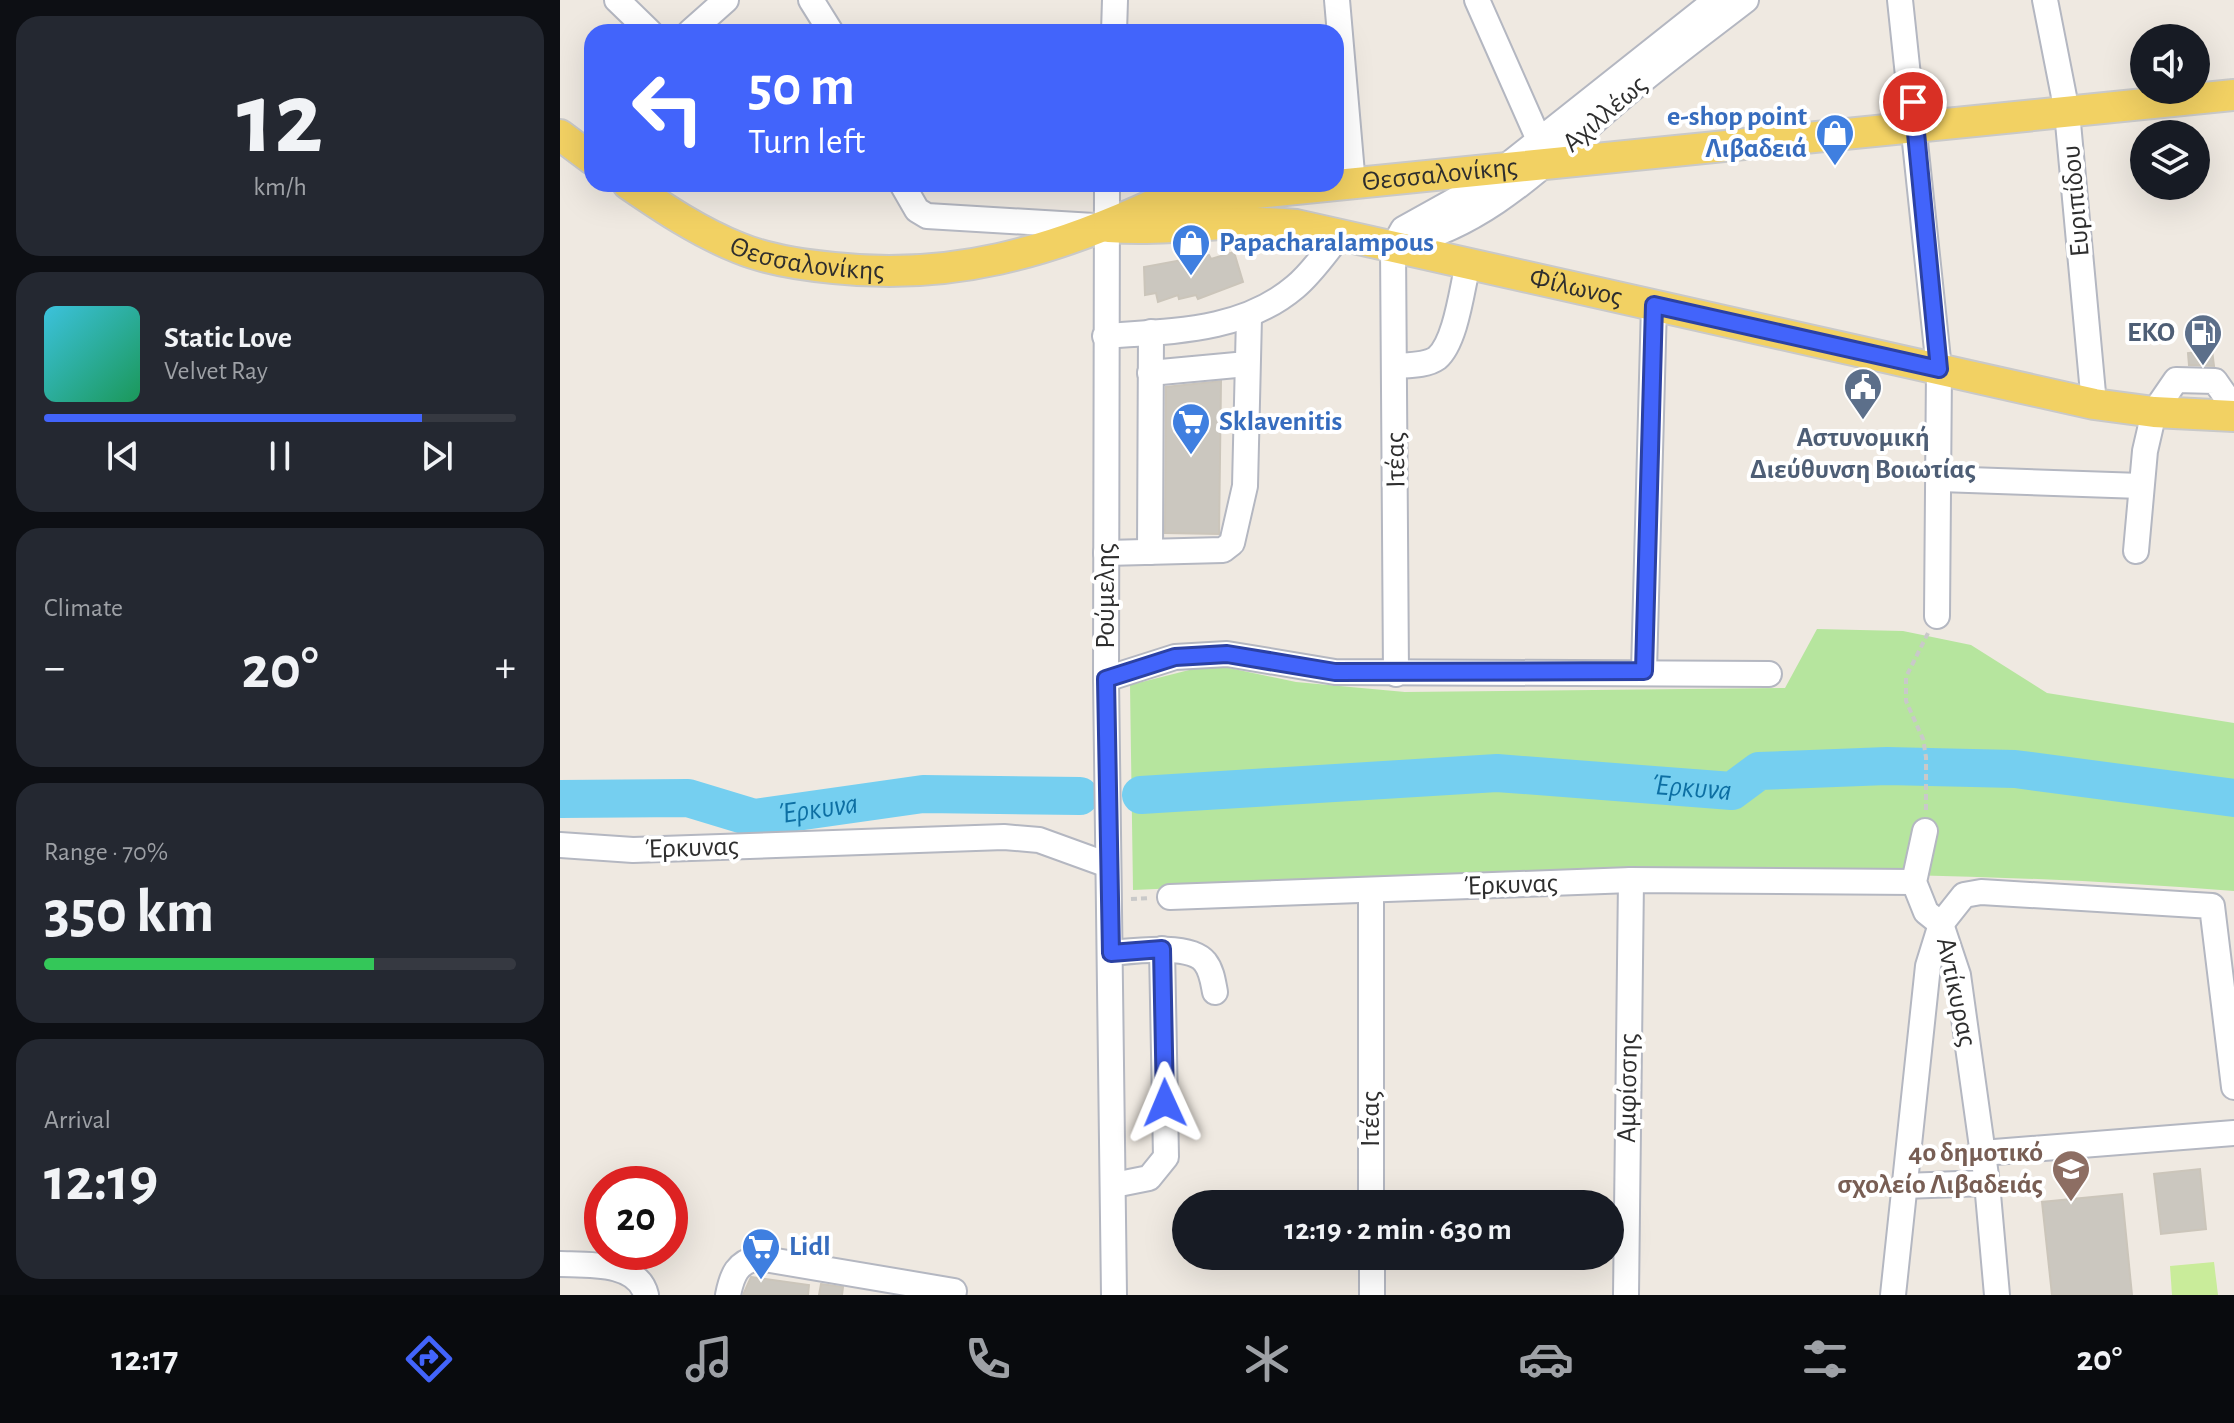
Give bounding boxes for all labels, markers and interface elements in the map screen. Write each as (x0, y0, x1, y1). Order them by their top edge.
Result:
map controls (2130, 24, 2210, 200)
button: sound (2130, 24, 2210, 104)
icon: left (616, 56, 720, 160)
text: 50 m (748, 59, 855, 115)
text: 12 (237, 68, 323, 172)
pin (1879, 68, 1947, 136)
street label: Αχιλλέως (1558, 70, 1652, 158)
icon: arrive (1891, 80, 1935, 124)
place label: e-shop point Λιβαδειά (1667, 103, 1808, 163)
shop icon: e-shop point Λιβαδειά (1814, 112, 1856, 167)
button: layers (2130, 120, 2210, 200)
text: Turn left (748, 124, 865, 160)
street label: Ευριπίδου (2057, 144, 2095, 258)
street label: Θεσσαλονίκης (1361, 153, 1519, 196)
text: km/h (253, 174, 307, 200)
shop icon: Papacharalampous (1170, 222, 1212, 277)
place label: Papacharalampous (1219, 229, 1434, 257)
street label: Θεσσαλονίκης (726, 232, 885, 285)
street label: Φίλωνος (1527, 264, 1625, 312)
fuel station icon: EKO (2182, 312, 2224, 367)
place label: EKO (2127, 319, 2175, 347)
text: Static Love (164, 323, 292, 353)
text: Velvet Ray (164, 358, 268, 384)
public building icon: Αστυνομική Διεύθυνση Βοιωτίας (1842, 366, 1884, 421)
supermarket icon: Sklavenitis (1170, 401, 1212, 456)
place label: Sklavenitis (1219, 408, 1342, 436)
place label: Αστυνομική Διεύθυνση Βοιωτίας (1750, 424, 1976, 484)
street label: Ιτέας (1382, 432, 1410, 488)
icon: previous (101, 434, 145, 478)
icon: pause (258, 434, 302, 478)
icon: next (415, 434, 459, 478)
street label: Ρούμελης (1092, 543, 1120, 649)
text: Climate (44, 595, 123, 621)
text: 20° (241, 639, 319, 699)
text: − (44, 646, 65, 690)
text: + (495, 646, 516, 690)
water label: Έρκυνα (1651, 770, 1733, 806)
water label: Έρκυνα (777, 788, 860, 829)
street label: Έρκυνας (645, 832, 739, 864)
text: Range · 70% (44, 839, 168, 865)
street label: Έρκυνας (1464, 869, 1558, 901)
text: 350 km (44, 883, 214, 943)
street label: Αντίκυρας (1931, 935, 1981, 1049)
street label: Αμφίσσης (1613, 1033, 1643, 1143)
position arrow (1123, 1061, 1207, 1145)
street label: Ιτέας (1357, 1091, 1385, 1147)
text: Arrival (44, 1107, 111, 1133)
place label: 4ο δημοτικό σχολείο Λιβαδειάς (1838, 1139, 2043, 1199)
school or university icon: 4ο δημοτικό σχολείο Λιβαδειάς (2050, 1148, 2092, 1203)
text: 12:19 (44, 1151, 158, 1211)
speed limit sign: 20 (584, 1166, 688, 1270)
text: 12:19 · 2 min · 630 m (1284, 1215, 1512, 1245)
supermarket icon: Lidl (740, 1226, 782, 1281)
place label: Lidl (789, 1233, 831, 1261)
icon: directions (401, 1331, 457, 1387)
icon: music (681, 1331, 737, 1387)
icon: phone (960, 1331, 1016, 1387)
icon: climate (1239, 1331, 1295, 1387)
icon: car (1518, 1331, 1574, 1387)
icon: filters (1797, 1331, 1853, 1387)
text: 12:17 (112, 1341, 178, 1377)
text: 20° (2076, 1341, 2122, 1377)

